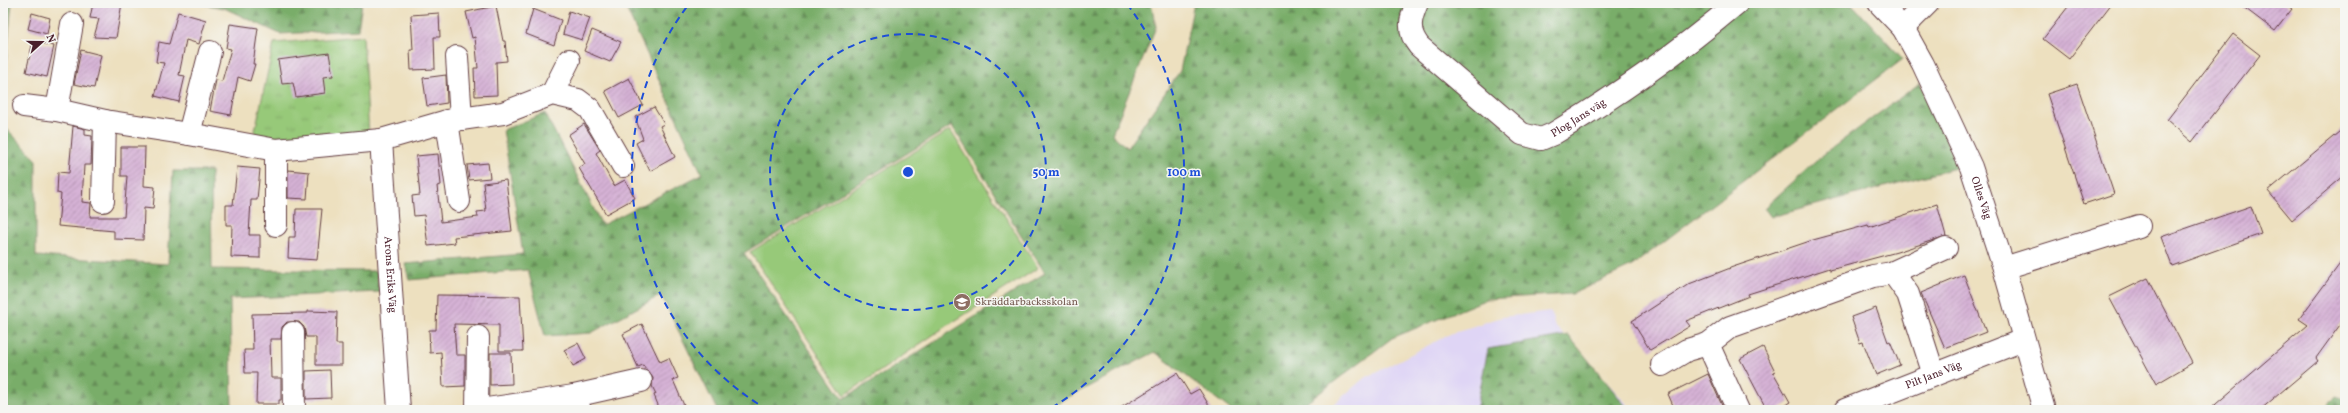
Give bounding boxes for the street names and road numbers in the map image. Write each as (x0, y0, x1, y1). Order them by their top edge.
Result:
street label: Plog Jans väg (1548, 95, 1609, 141)
street label: Olles Väg (1967, 175, 1995, 222)
street label: Arons Eriks Väg (380, 236, 400, 314)
street label: Pilt Jans Väg (1903, 357, 1964, 393)

